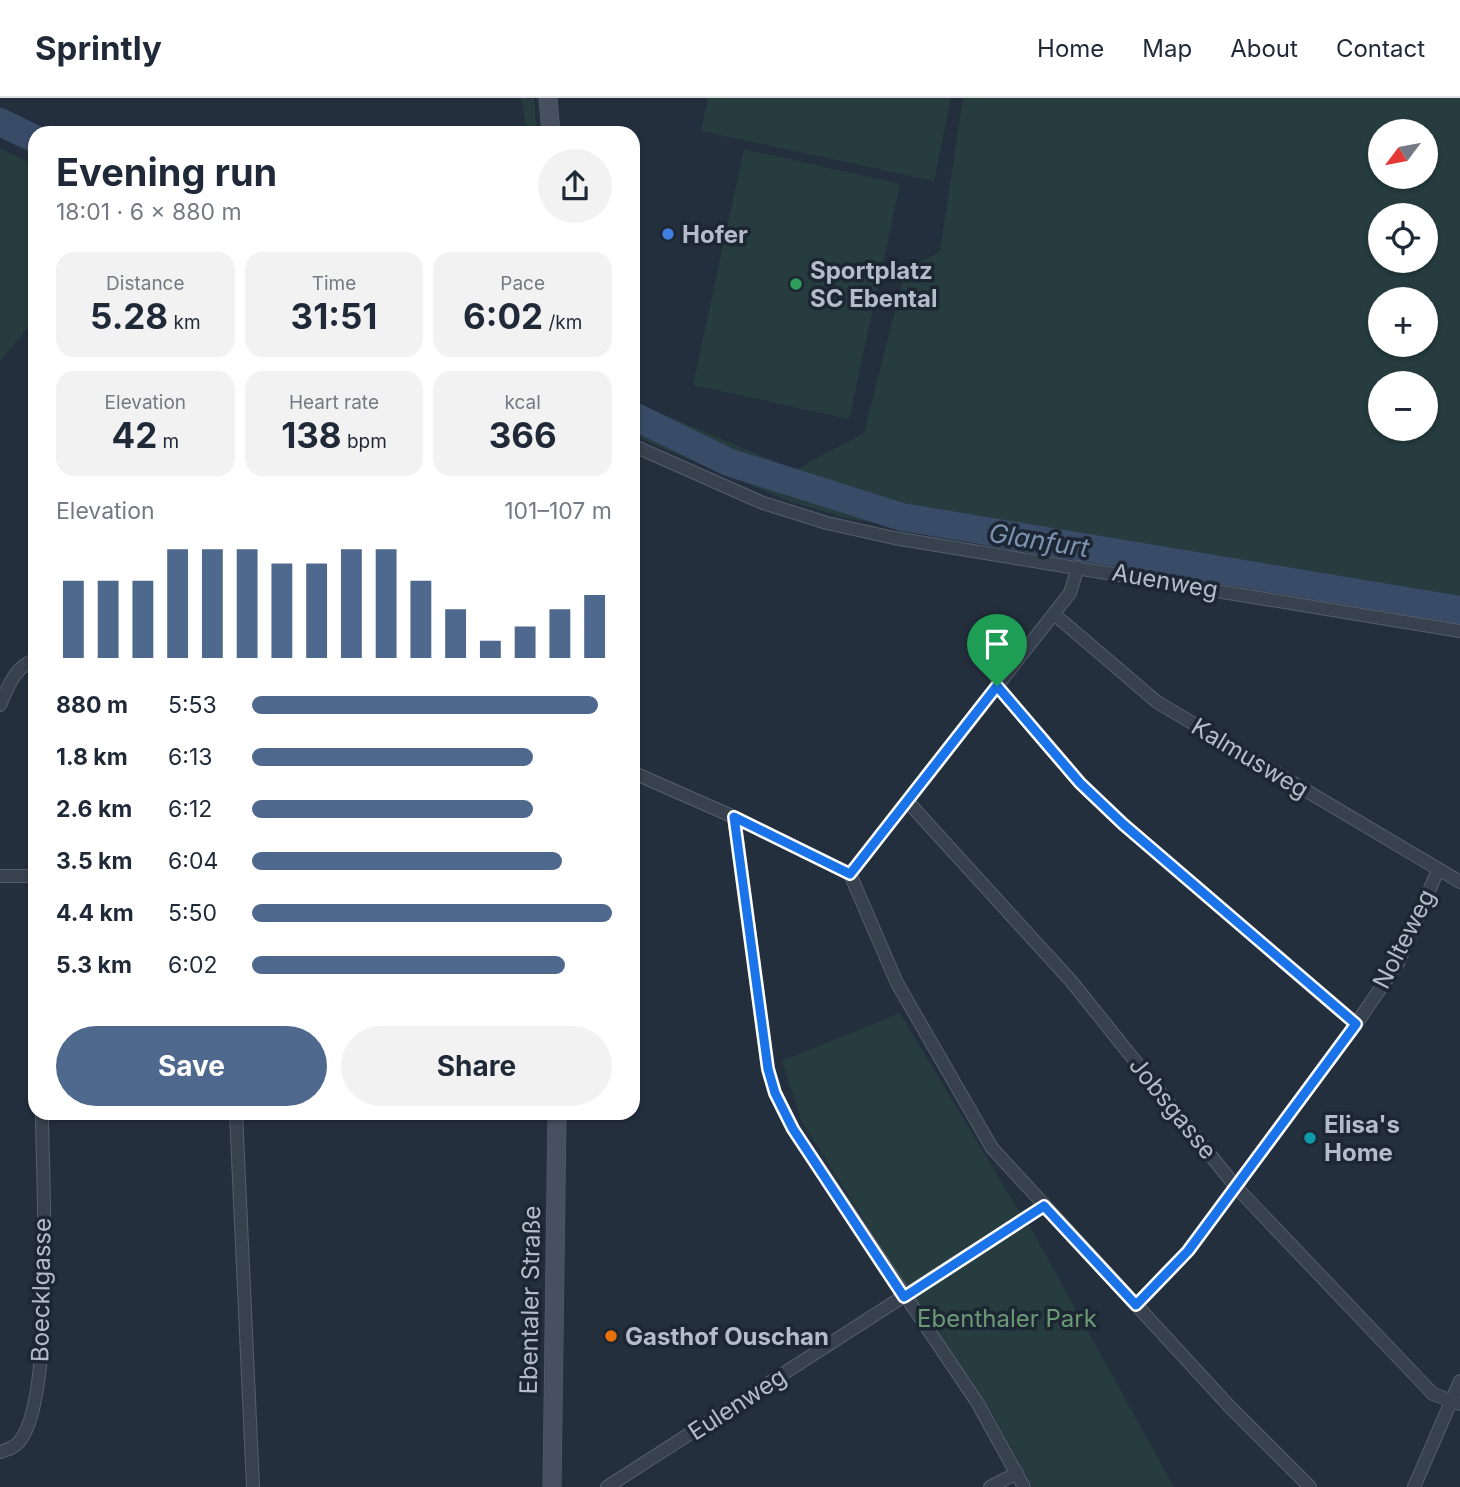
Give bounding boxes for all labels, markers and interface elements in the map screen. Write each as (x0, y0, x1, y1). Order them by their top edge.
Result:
text: Sprintly (35, 28, 162, 68)
text: Home (1037, 34, 1104, 63)
text: Map (1142, 34, 1192, 63)
text: About (1230, 34, 1298, 63)
text: Contact (1336, 34, 1425, 63)
north arrow (1368, 119, 1438, 189)
map controls (1368, 119, 1438, 441)
text: Evening run (56, 149, 277, 195)
button: share (538, 149, 612, 223)
text: 18:01 · 6 × 880 m (56, 198, 242, 226)
button: locate (1368, 203, 1438, 273)
place label: Hofer (682, 220, 748, 249)
marker: Hofer (660, 226, 676, 242)
place label: Sportplatz SC Ebental (810, 256, 937, 313)
text: Distance (106, 272, 185, 295)
text: Time (312, 272, 356, 295)
text: Pace (500, 272, 545, 295)
marker: Sportplatz SC Ebental (788, 276, 804, 292)
button: + (1368, 287, 1438, 357)
text: 5.28 (90, 295, 168, 337)
text: 31:51 (291, 295, 377, 337)
text: 6:02 (463, 295, 543, 337)
text: km (168, 311, 201, 334)
text: /km (543, 311, 582, 334)
button: − (1368, 371, 1438, 441)
text: Elevation (105, 391, 186, 414)
text: Heart rate (289, 391, 379, 414)
text: kcal (505, 391, 541, 414)
text: 42 (111, 414, 157, 456)
text: 138 (281, 414, 342, 456)
text: 366 (489, 414, 557, 456)
text: m (157, 430, 179, 453)
text: bpm (342, 430, 387, 453)
text: Elevation (56, 497, 155, 525)
text: 101–107 m (504, 497, 612, 525)
water label: Glanfurt (987, 517, 1092, 563)
street label: Auenweg (1110, 557, 1220, 605)
pin (967, 614, 1027, 686)
icon: arrive (978, 625, 1016, 663)
text: 880 m (56, 691, 128, 719)
text: 5:53 (168, 691, 217, 719)
street label: Kalmusweg (1186, 712, 1314, 804)
text: 1.8 km (56, 743, 128, 771)
text: 6:13 (168, 743, 212, 771)
text: 2.6 km (56, 795, 132, 823)
text: 6:12 (168, 795, 212, 823)
text: 3.5 km (56, 847, 132, 875)
text: 6:04 (168, 847, 218, 875)
street label: Nolteweg (1367, 884, 1441, 994)
text: 4.4 km (56, 899, 134, 927)
text: 5:50 (168, 899, 217, 927)
text: 5.3 km (56, 951, 132, 979)
text: 6:02 (168, 951, 217, 979)
button: Save (56, 1026, 327, 1106)
button: Share (341, 1026, 612, 1106)
street label: Jobsgasse (1123, 1051, 1223, 1165)
place label: Elisa's Home (1324, 1110, 1400, 1167)
marker: Elisa's Home (1302, 1130, 1318, 1146)
street label: Ebentaler Straße (514, 1205, 546, 1395)
street label: Boecklgasse (25, 1218, 57, 1362)
park label: Ebenthaler Park (917, 1304, 1097, 1333)
place label: Gasthof Ouschan (625, 1322, 829, 1351)
marker: Gasthof Ouschan (603, 1328, 619, 1344)
street label: Eulenweg (683, 1362, 791, 1446)

